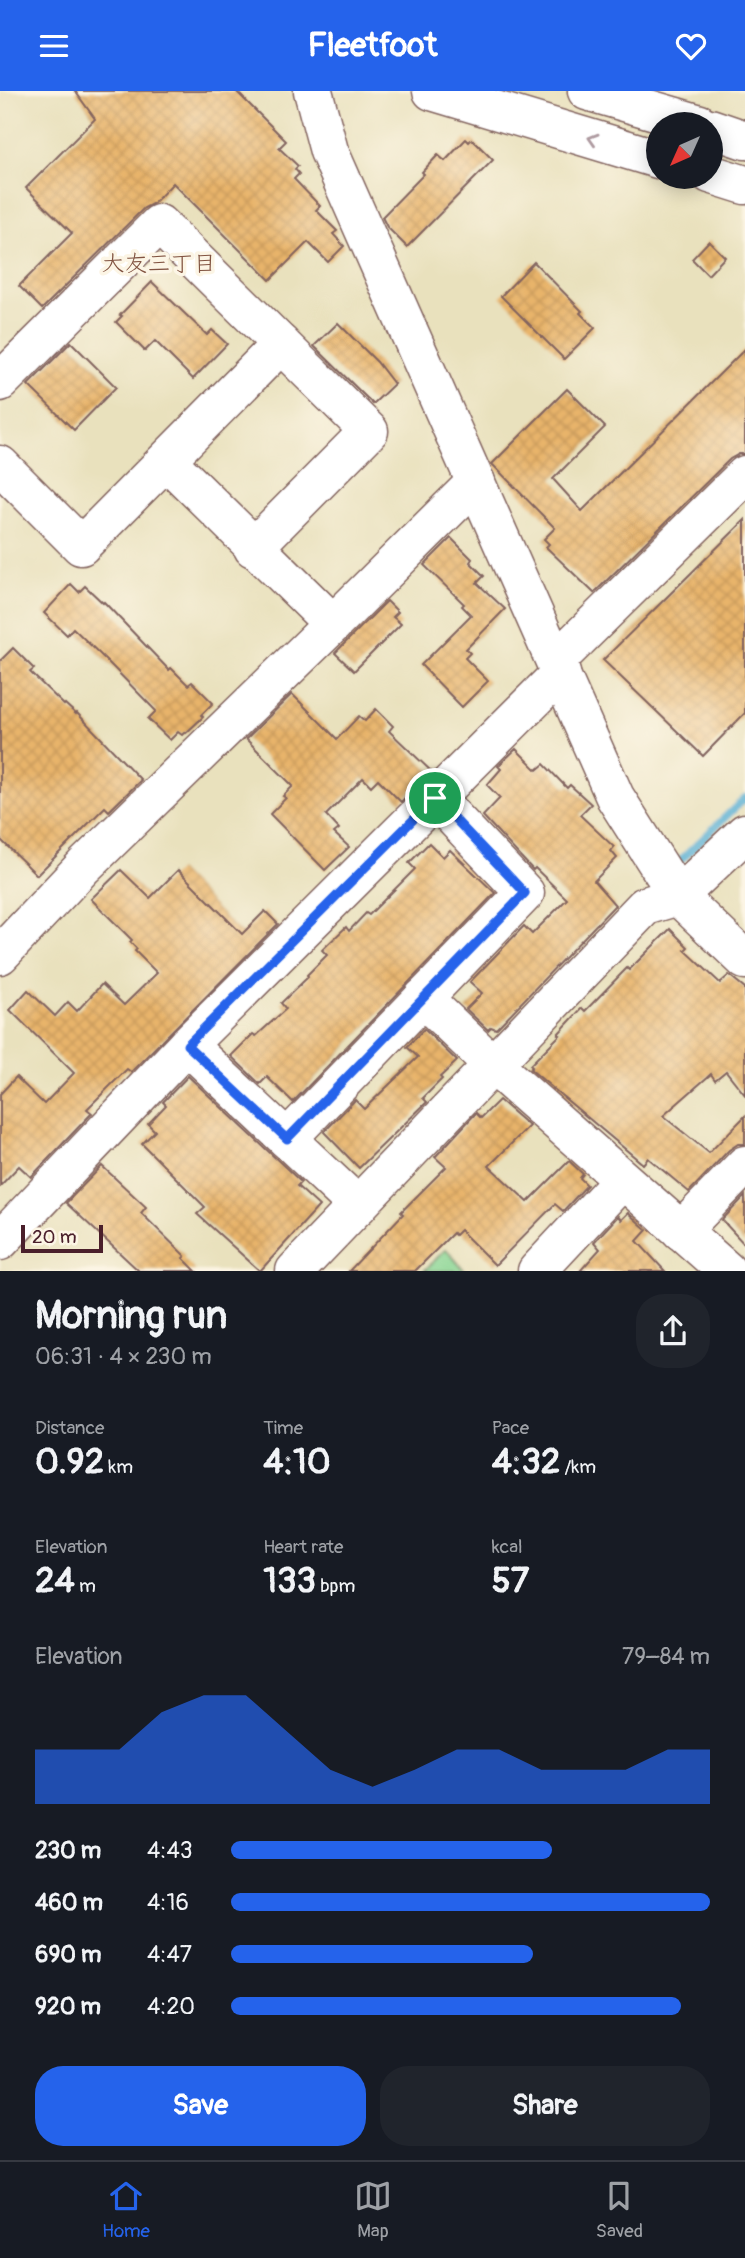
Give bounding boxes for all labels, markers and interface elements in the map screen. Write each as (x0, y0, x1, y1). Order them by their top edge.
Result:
text: Fleetfoot (308, 26, 437, 66)
icon: menu (35, 27, 73, 65)
icon: heart (672, 27, 710, 65)
north arrow (646, 112, 723, 189)
map controls (646, 112, 723, 189)
one-way arrow (587, 133, 599, 148)
district label: 大友三丁目 (102, 249, 217, 278)
pin (405, 768, 465, 828)
icon: arrive (416, 779, 454, 817)
scale bar (21, 1222, 103, 1254)
text: 20 m (32, 1225, 77, 1249)
text: Morning run (35, 1292, 227, 1340)
button: share (636, 1294, 710, 1368)
text: 06:31 · 4 × 230 m (35, 1342, 212, 1371)
text: Distance (35, 1416, 104, 1440)
text: Time (263, 1416, 303, 1440)
text: Pace (492, 1416, 529, 1440)
text: 0.92 (35, 1440, 104, 1484)
text: 4:10 (263, 1440, 331, 1484)
text: 4:32 (492, 1440, 560, 1484)
text: km (104, 1455, 133, 1479)
text: /km (560, 1455, 596, 1479)
text: Elevation (35, 1535, 107, 1559)
text: Heart rate (263, 1535, 343, 1559)
text: kcal (492, 1535, 523, 1559)
text: 24 (35, 1559, 75, 1603)
text: 133 (263, 1559, 316, 1603)
text: 57 (492, 1559, 529, 1603)
text: m (75, 1574, 96, 1598)
text: bpm (316, 1574, 355, 1598)
text: Elevation (35, 1642, 123, 1671)
text: 79–84 m (622, 1642, 710, 1671)
text: 230 m (35, 1836, 101, 1865)
text: 4:43 (147, 1836, 193, 1865)
text: 460 m (35, 1888, 103, 1917)
text: 4:16 (147, 1888, 189, 1917)
text: 690 m (35, 1940, 101, 1969)
text: 4:47 (147, 1940, 192, 1969)
text: 920 m (35, 1992, 101, 2021)
text: 4:20 (147, 1992, 195, 2021)
button: Save (35, 2066, 366, 2146)
button: Share (380, 2066, 710, 2146)
tab: Home (102, 2177, 150, 2243)
tab: Map (354, 2177, 392, 2243)
tab: Saved (596, 2177, 643, 2243)

